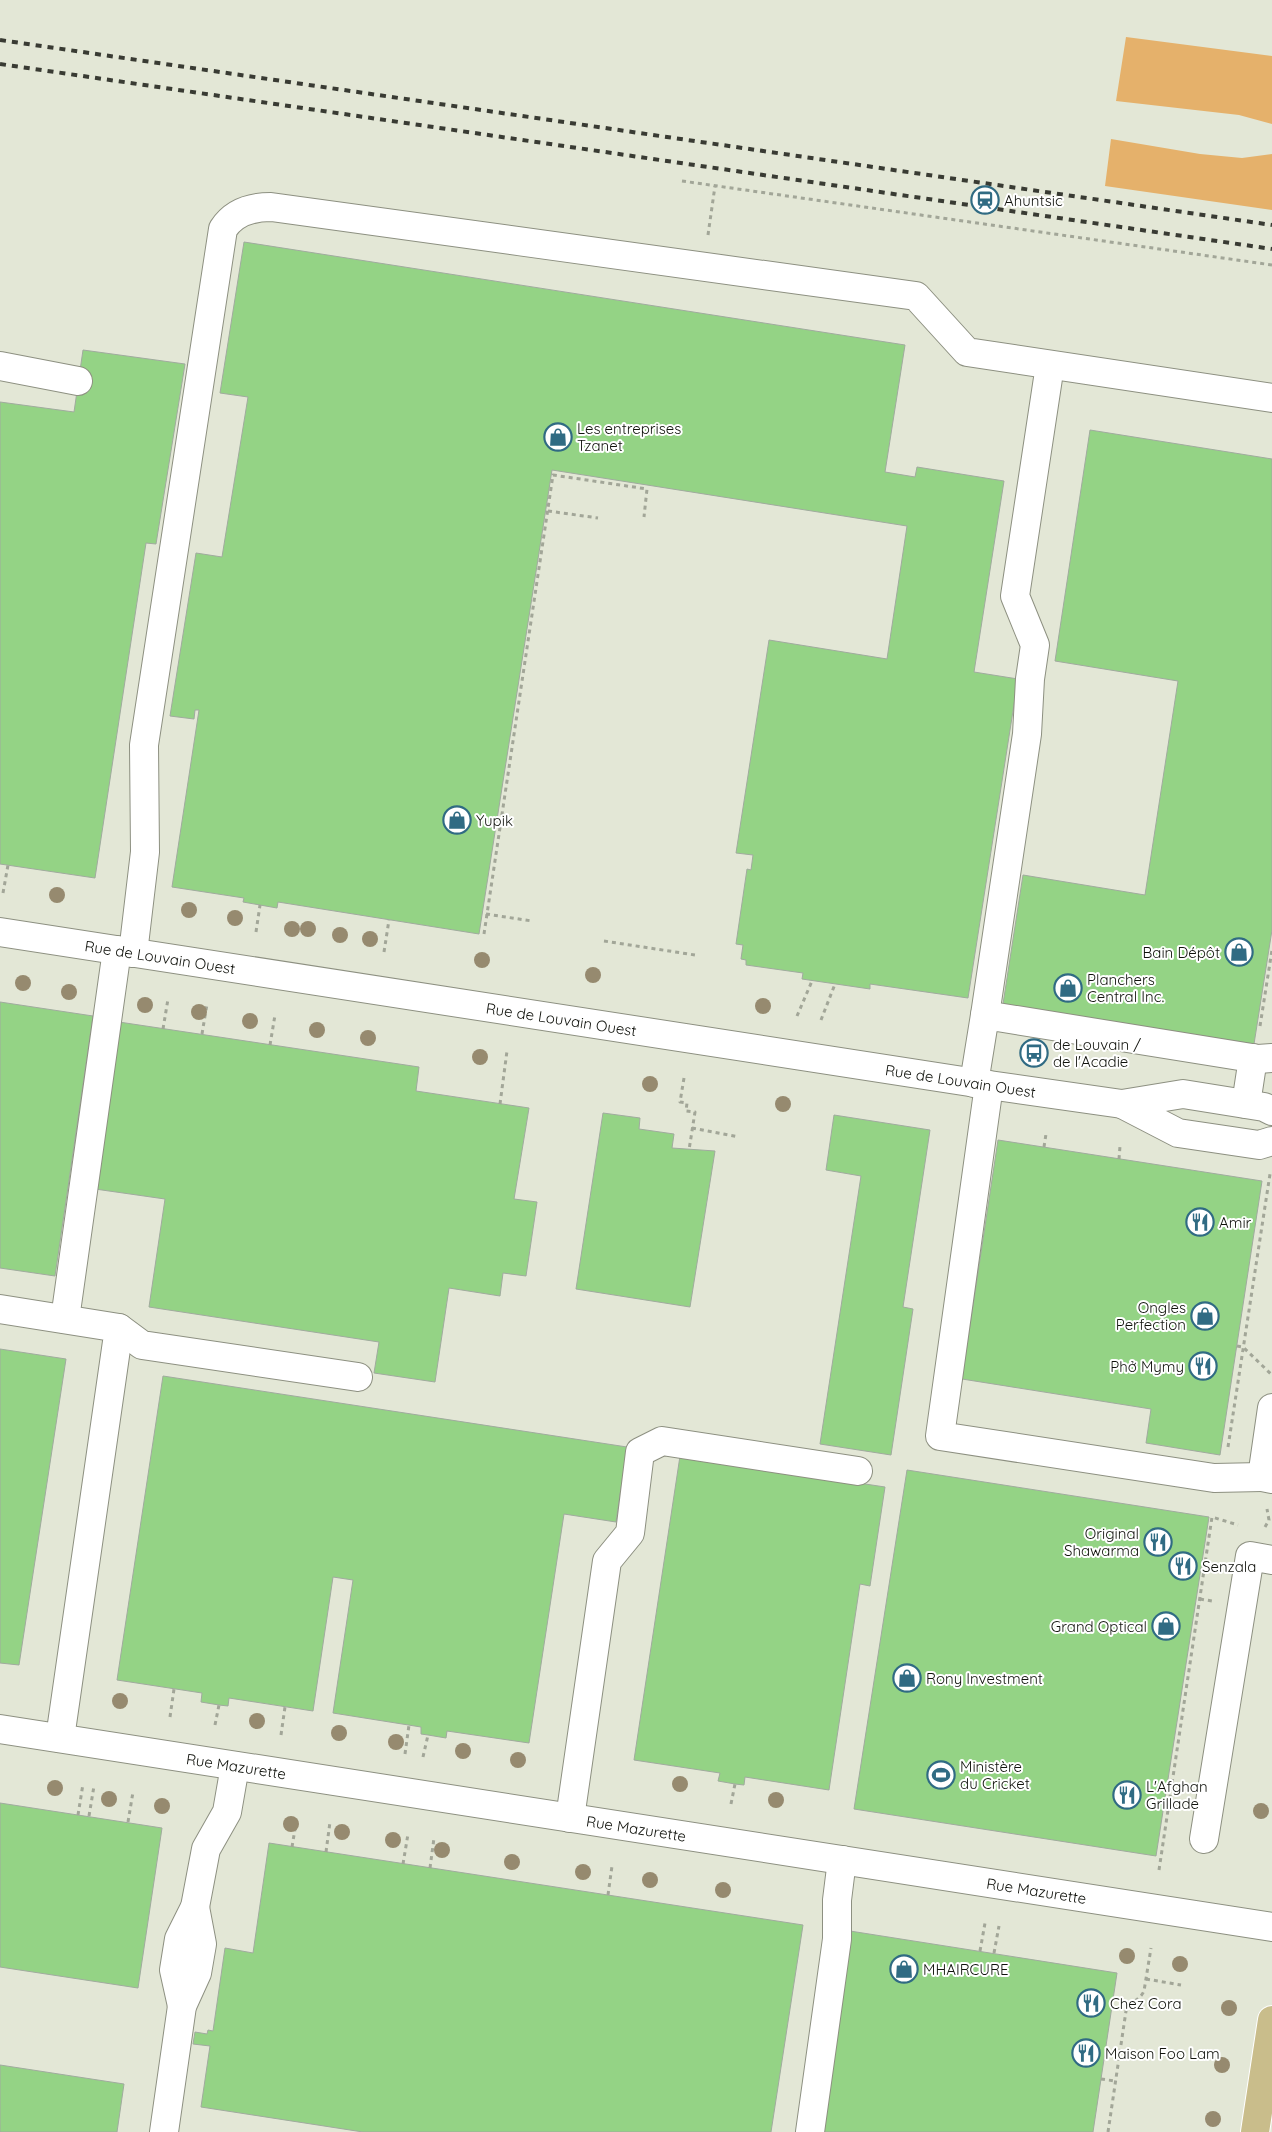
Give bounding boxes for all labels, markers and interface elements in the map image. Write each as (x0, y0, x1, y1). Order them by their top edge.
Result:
station icon: Ahuntsic (970, 185, 1000, 215)
place label: Ahuntsic (1004, 191, 1063, 210)
place label: Les entreprises Tzanet (577, 419, 681, 455)
shop icon: Les entreprises Tzanet (543, 422, 573, 452)
shop icon: Yupik (442, 805, 472, 835)
place label: Yupik (476, 811, 513, 830)
street label: Rue de Louvain Ouest (84, 936, 237, 978)
shop icon: Bain Dépôt (1224, 937, 1254, 967)
place label: Bain Dépôt (1143, 943, 1220, 962)
place label: Planchers Central Inc. (1087, 970, 1164, 1006)
shop icon: Planchers Central Inc. (1053, 973, 1083, 1003)
street label: Rue de Louvain Ouest (485, 998, 638, 1040)
place label: de Louvain / de l'Acadie (1053, 1035, 1141, 1071)
bus stop icon: de Louvain / de l'Acadie (1019, 1038, 1049, 1068)
street label: Rue de Louvain Ouest (884, 1060, 1037, 1101)
restaurant icon: Amir (1185, 1207, 1215, 1237)
place label: Amir (1219, 1213, 1252, 1232)
place label: Ongles Perfection (1116, 1298, 1186, 1334)
shop icon: Ongles Perfection (1190, 1301, 1220, 1331)
restaurant icon: Phở Mymy (1188, 1351, 1218, 1381)
place label: Phở Mymy (1110, 1357, 1184, 1376)
place label: Original Shawarma (1064, 1524, 1139, 1560)
restaurant icon: Original Shawarma (1143, 1527, 1173, 1557)
restaurant icon: Senzala (1168, 1551, 1198, 1581)
place label: Senzala (1202, 1557, 1256, 1576)
shop icon: Grand Optical (1151, 1611, 1181, 1641)
place label: Grand Optical (1051, 1617, 1147, 1636)
shop icon: Rony Investment (892, 1663, 922, 1693)
place label: Rony Investment (926, 1669, 1043, 1688)
street label: Rue Mazurette (185, 1749, 287, 1783)
place label: Ministère du Cricket (960, 1757, 1030, 1793)
sports icon: Ministère du Cricket (926, 1760, 956, 1790)
place label: L'Afghan Grillade (1146, 1777, 1208, 1813)
restaurant icon: L'Afghan Grillade (1112, 1780, 1142, 1810)
street label: Rue Mazurette (585, 1811, 688, 1845)
street label: Rue Mazurette (985, 1873, 1088, 1907)
shop icon: MHAIRCURE (889, 1954, 919, 1984)
place label: MHAIRCURE (923, 1960, 1009, 1979)
restaurant icon: Chez Cora (1076, 1988, 1106, 2018)
place label: Chez Cora (1110, 1994, 1182, 2013)
restaurant icon: Maison Foo Lam (1071, 2038, 1101, 2068)
place label: Maison Foo Lam (1105, 2044, 1220, 2063)

